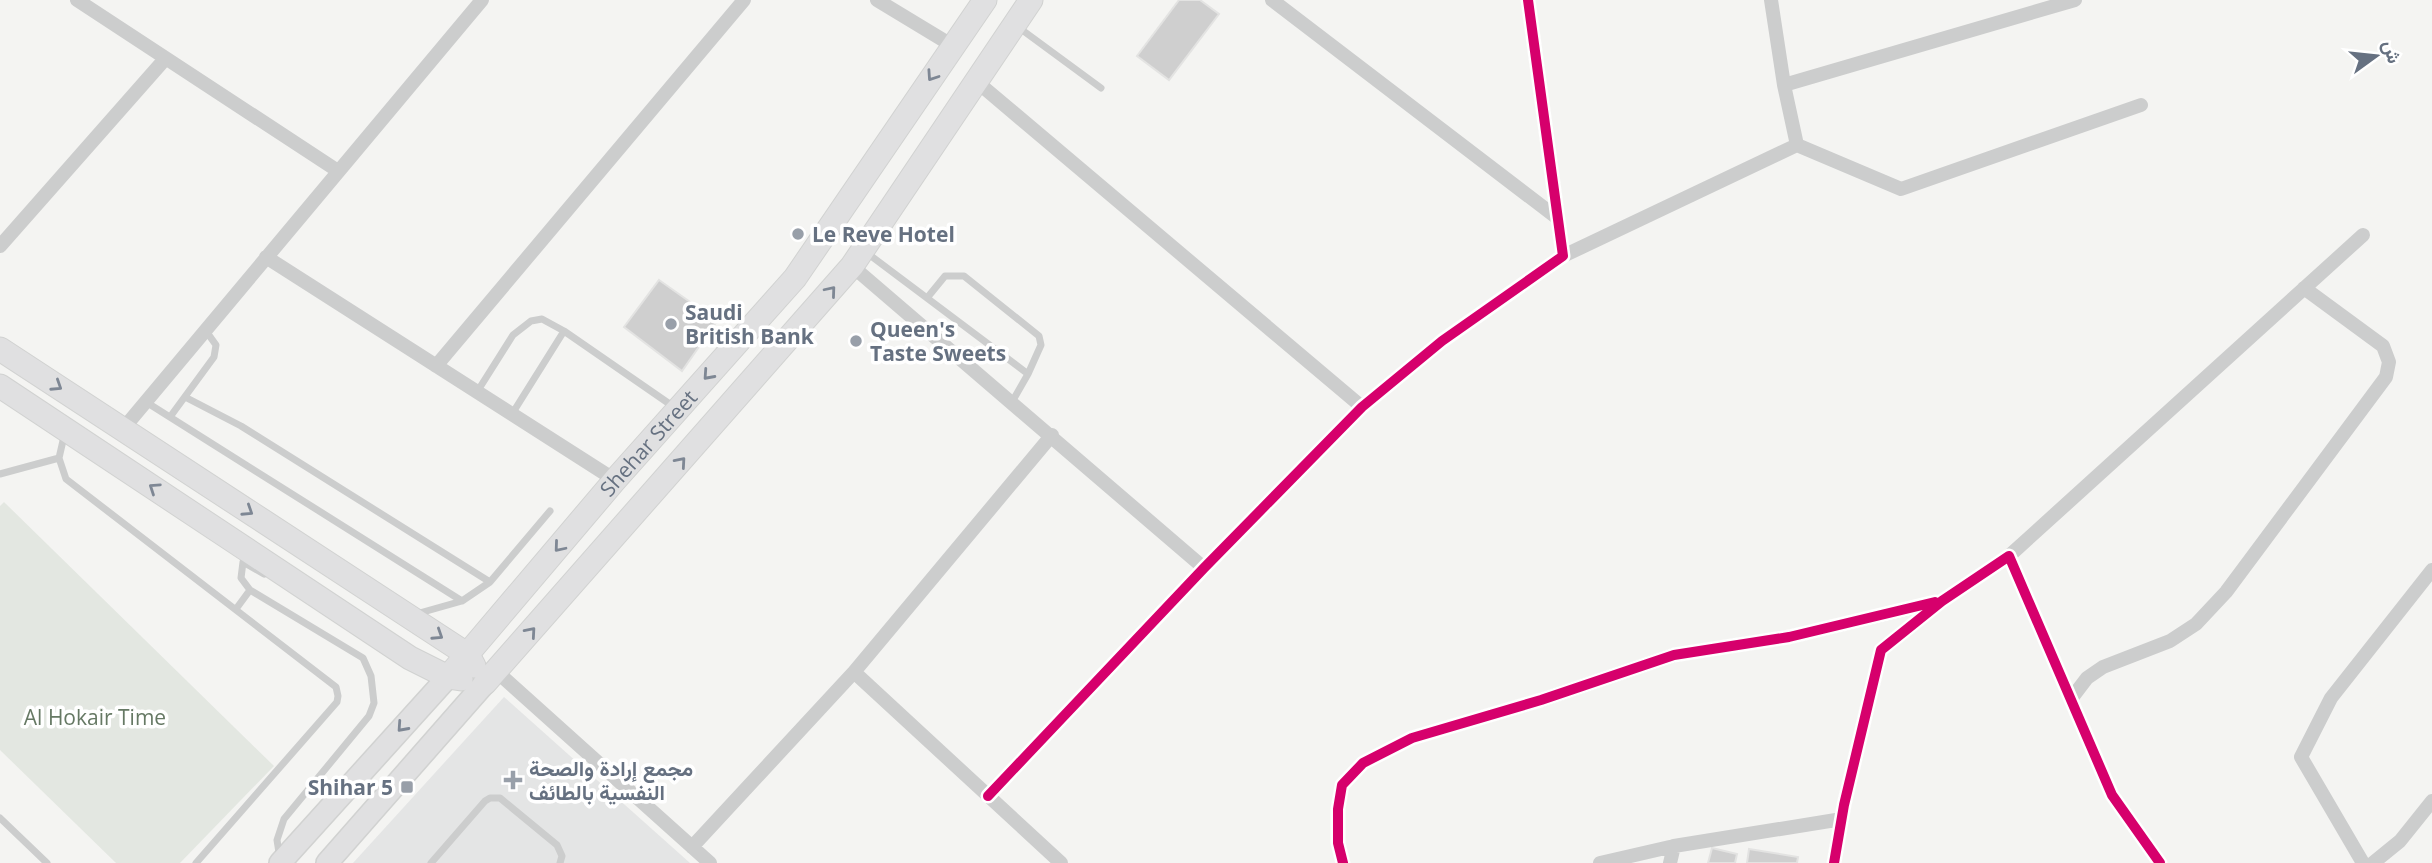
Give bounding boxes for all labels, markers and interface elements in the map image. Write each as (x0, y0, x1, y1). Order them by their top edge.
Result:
north arrow (2341, 21, 2411, 91)
text: ش (2377, 37, 2408, 66)
one-way arrow (928, 68, 941, 81)
place label: Le Reve Hotel (812, 220, 955, 248)
marker: Le Reve Hotel (790, 226, 806, 242)
one-way arrow (823, 286, 835, 299)
place label: Saudi British Bank (685, 298, 815, 350)
place label: Queen's Taste Sweets (870, 315, 1006, 367)
marker: Saudi British Bank (663, 316, 679, 332)
marker: Queen's Taste Sweets (848, 333, 864, 349)
one-way arrow (704, 367, 716, 380)
one-way arrow (49, 378, 62, 391)
street label: Shehar Street (593, 384, 703, 502)
one-way arrow (673, 457, 685, 470)
one-way arrow (149, 483, 162, 496)
one-way arrow (240, 502, 253, 515)
one-way arrow (554, 539, 567, 551)
one-way arrow (430, 627, 443, 640)
one-way arrow (522, 628, 535, 641)
park label: Al Hokair Time (24, 703, 166, 731)
one-way arrow (398, 719, 411, 732)
place label: مجمع إرادة والصحة النفسية بالطائف (529, 754, 693, 806)
marker: مجمع إرادة والصحة النفسية بالطائف (503, 770, 523, 790)
place label: Shihar 5 (308, 773, 393, 801)
marker: Shihar 5 (399, 779, 415, 795)

